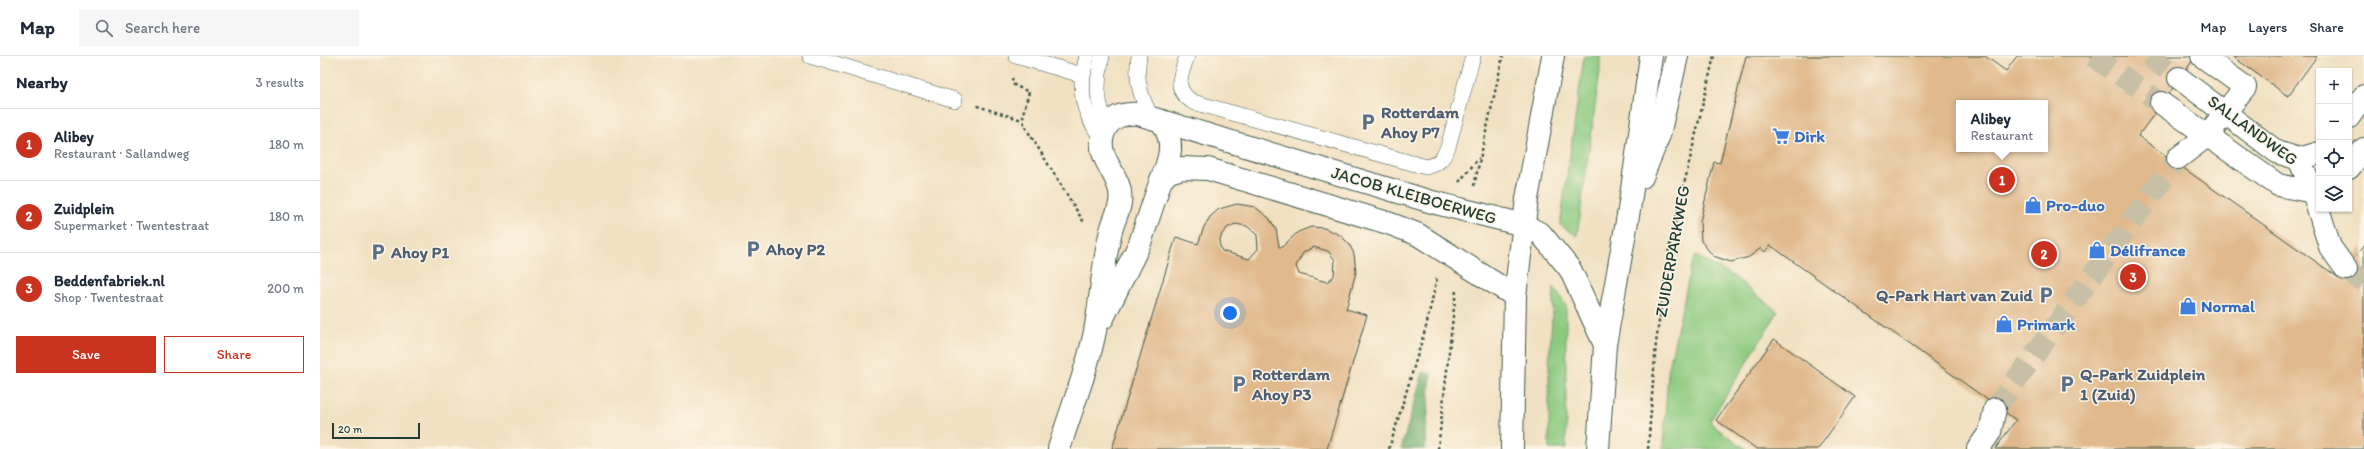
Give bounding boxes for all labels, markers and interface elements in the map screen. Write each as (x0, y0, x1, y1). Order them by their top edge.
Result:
search box (79, 10, 359, 46)
text: Map (20, 16, 55, 39)
icon: search (93, 17, 115, 39)
text: Search here (125, 19, 200, 37)
text: Map (2201, 19, 2226, 36)
text: Layers (2248, 19, 2287, 36)
text: Share (2309, 19, 2344, 36)
map controls (2316, 68, 2352, 212)
button: + (2316, 68, 2352, 104)
text: Nearby (16, 72, 68, 92)
text: 3 results (255, 75, 304, 90)
street label: SALLANDWEG (2204, 91, 2302, 169)
popup (1956, 100, 2048, 152)
place label: Rotterdam Ahoy P7 (1380, 102, 1460, 143)
button: − (2316, 104, 2352, 140)
text: Alibey (1971, 110, 2011, 128)
parking icon: Rotterdam Ahoy P7 (1358, 112, 1378, 132)
supermarket icon: Dirk (1771, 126, 1791, 146)
place label: Dirk (1794, 126, 1825, 146)
text: Alibey (54, 128, 94, 146)
text: Restaurant (1971, 128, 2033, 143)
text: 1 (26, 137, 32, 152)
text: 180 m (269, 137, 304, 152)
button: locate (2316, 140, 2352, 176)
text: Restaurant · Sallandweg (54, 146, 190, 161)
street label: JACOB KLEIBOERWEG (1329, 162, 1499, 228)
pin: 1 (1989, 165, 2015, 195)
button: layers (2316, 176, 2352, 212)
street label: ZUIDERPARKWEG (1651, 184, 1693, 318)
shop icon: Pro-duo (2023, 195, 2043, 215)
place label: Pro-duo (2046, 195, 2105, 215)
text: Zuidplein (54, 200, 114, 218)
text: 2 (26, 209, 32, 224)
text: 180 m (269, 209, 304, 224)
text: Supermarket · Twentestraat (54, 218, 209, 233)
parking icon: Ahoy P2 (743, 239, 763, 259)
place label: Ahoy P2 (765, 239, 825, 260)
pin: 2 (2031, 239, 2057, 269)
shop icon: Délifrance (2087, 240, 2107, 260)
place label: Délifrance (2110, 240, 2186, 260)
parking icon: Ahoy P1 (368, 242, 388, 262)
place label: Ahoy P1 (390, 242, 449, 263)
pin: 3 (2120, 262, 2146, 292)
text: Beddenfabriek.nl (54, 272, 165, 290)
text: 3 (25, 281, 33, 296)
text: 200 m (267, 281, 304, 296)
place label: Q-Park Hart van Zuid (1876, 285, 2034, 305)
parking icon: Q-Park Hart van Zuid (2036, 285, 2056, 305)
text: Shop · Twentestraat (54, 290, 164, 305)
shop icon: Normal (2178, 296, 2198, 316)
place label: Normal (2201, 296, 2255, 316)
your location (1220, 303, 1240, 323)
shop icon: Primark (1994, 314, 2014, 334)
place label: Primark (2017, 314, 2076, 334)
button: Save (16, 336, 156, 373)
button: Share (164, 336, 304, 373)
place label: Rotterdam Ahoy P3 (1251, 364, 1331, 405)
place label: Q-Park Zuidplein 1 (Zuid) (2080, 364, 2206, 405)
parking icon: Rotterdam Ahoy P3 (1229, 374, 1249, 394)
parking icon: Q-Park Zuidplein 1 (Zuid) (2057, 374, 2077, 394)
scale bar (332, 421, 420, 440)
text: 20 m (338, 423, 362, 436)

